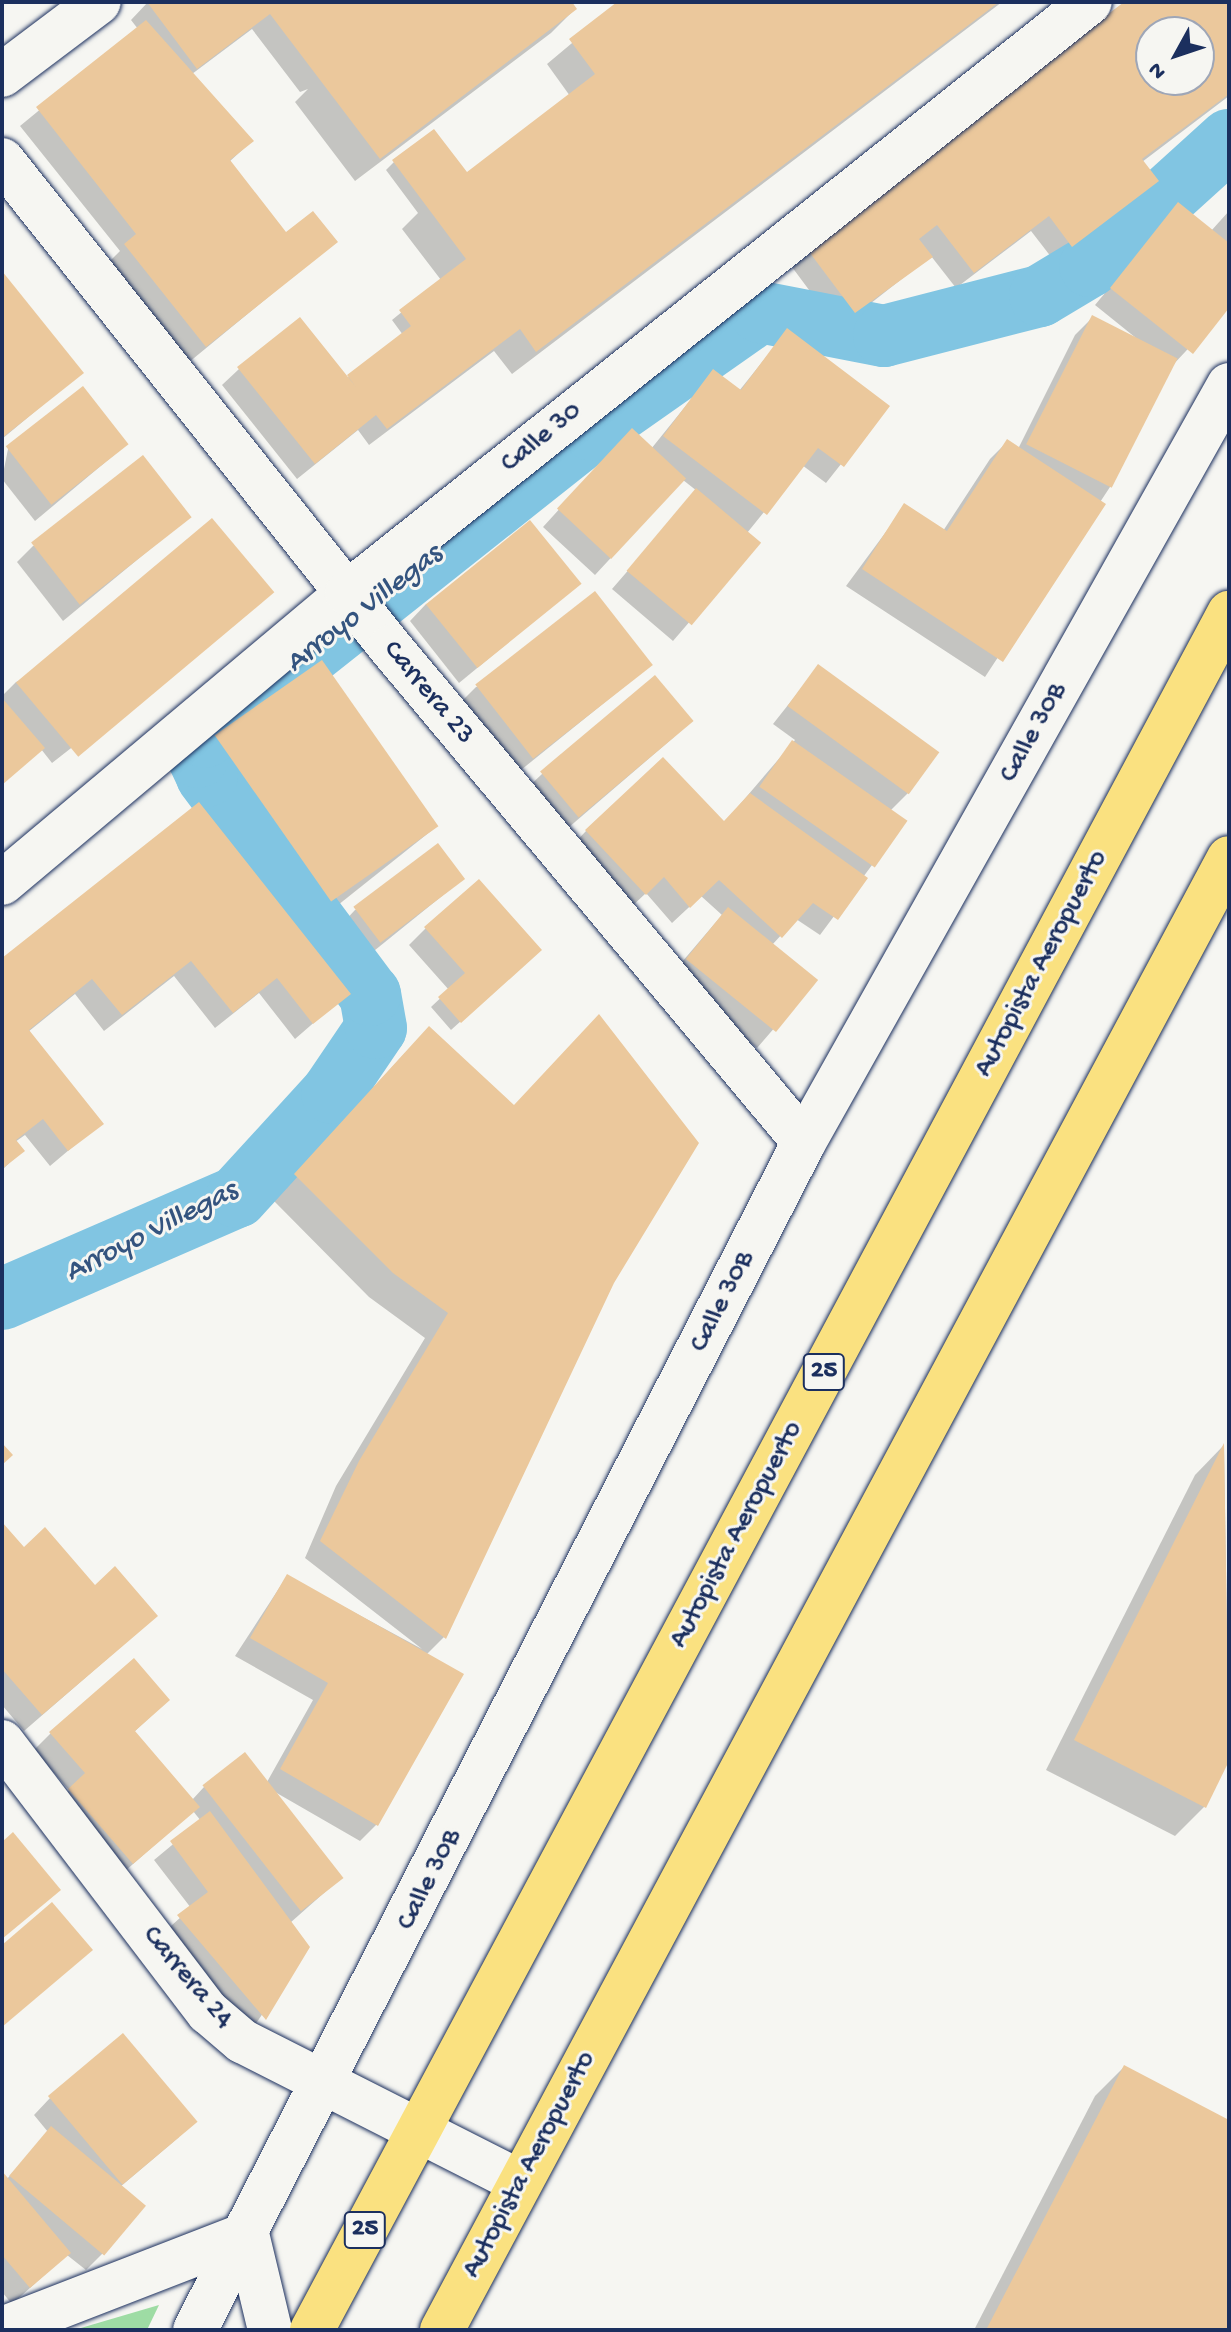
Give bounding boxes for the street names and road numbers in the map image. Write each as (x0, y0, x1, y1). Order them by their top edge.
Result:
street label: Calle 30 (495, 395, 589, 481)
street label: Carrera 23 (375, 634, 481, 752)
street label: Calle 30B (993, 677, 1075, 789)
street label: Autopista Aeropuerto (968, 845, 1116, 1083)
street label: Calle 30B (683, 1246, 763, 1358)
road number: 25 (802, 1350, 846, 1394)
street label: Autopista Aeropuerto (663, 1416, 811, 1654)
street label: Calle 30B (390, 1824, 470, 1936)
street label: Carrera 24 (134, 1920, 240, 2036)
street label: Autopista Aeropuerto (456, 2046, 604, 2284)
road number: 25 (343, 2208, 387, 2252)

